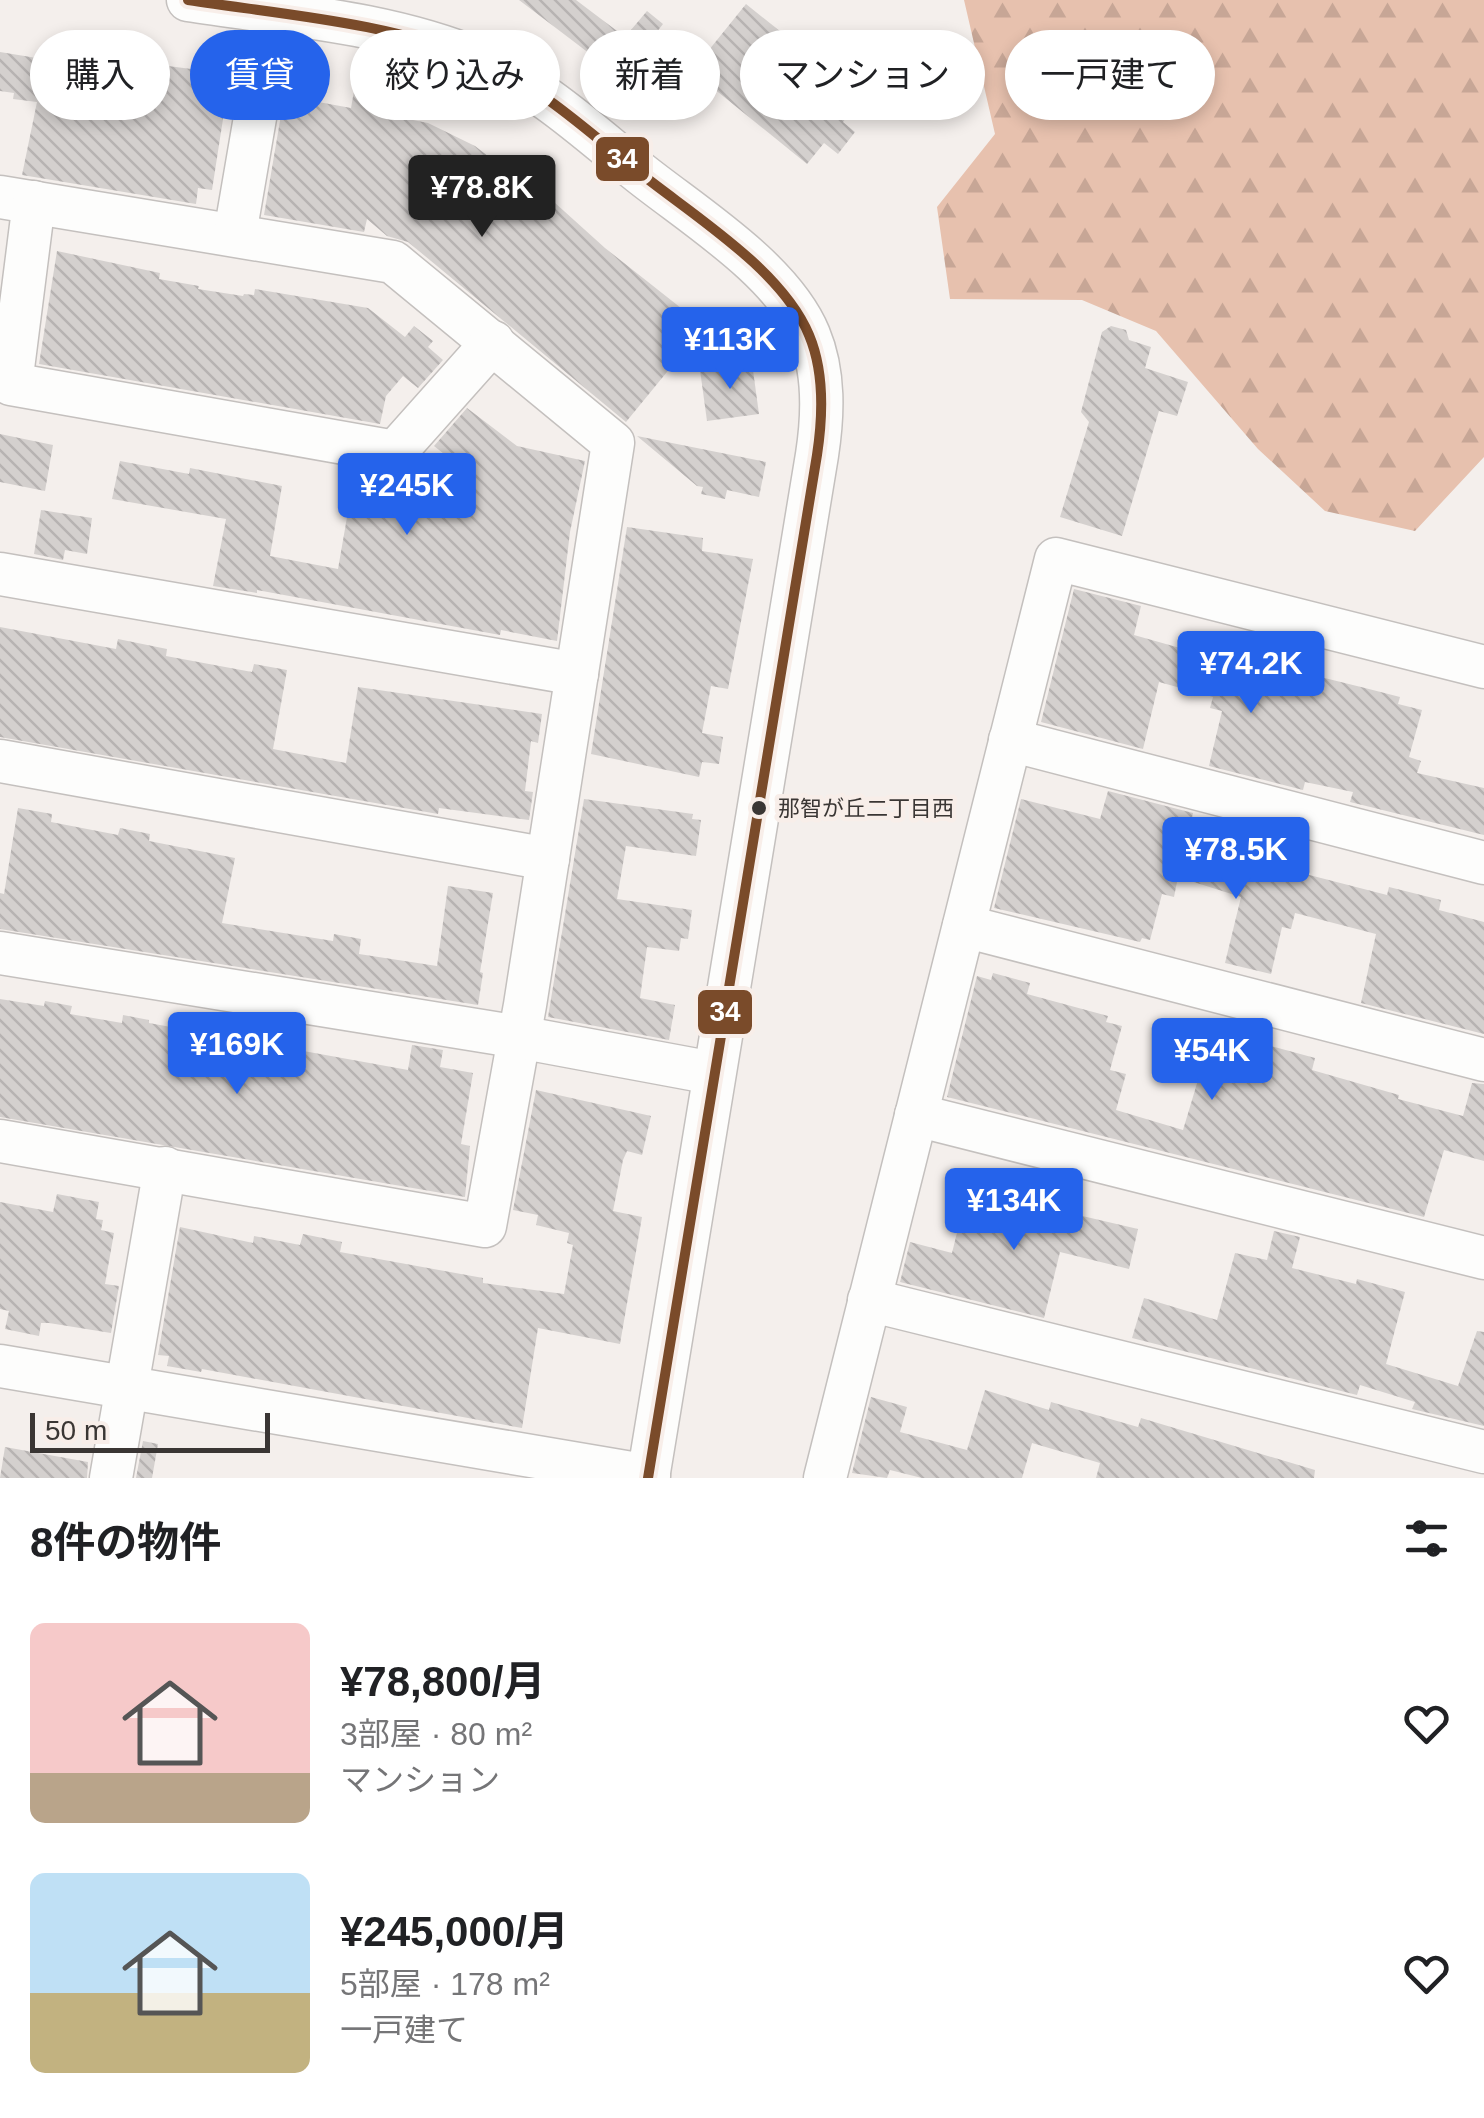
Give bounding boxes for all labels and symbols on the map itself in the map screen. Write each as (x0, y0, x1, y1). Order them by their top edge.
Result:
line badge: 34 (594, 135, 651, 183)
text: 34 (606, 143, 638, 174)
pin: ¥78.8K (401, 155, 563, 240)
pin: ¥113K (660, 307, 800, 392)
pin: ¥245K (337, 453, 477, 538)
pin: ¥74.2K (1170, 631, 1332, 716)
place label: 那智が丘二丁目西 (778, 796, 954, 821)
marker: 那智が丘二丁目西 (749, 798, 769, 818)
pin: ¥78.5K (1155, 817, 1317, 902)
line badge: 34 (696, 988, 754, 1036)
text: 34 (709, 996, 741, 1027)
pin: ¥169K (167, 1012, 307, 1097)
pin: ¥54K (1153, 1018, 1271, 1103)
pin: ¥134K (944, 1168, 1084, 1253)
scale bar (30, 1408, 270, 1452)

